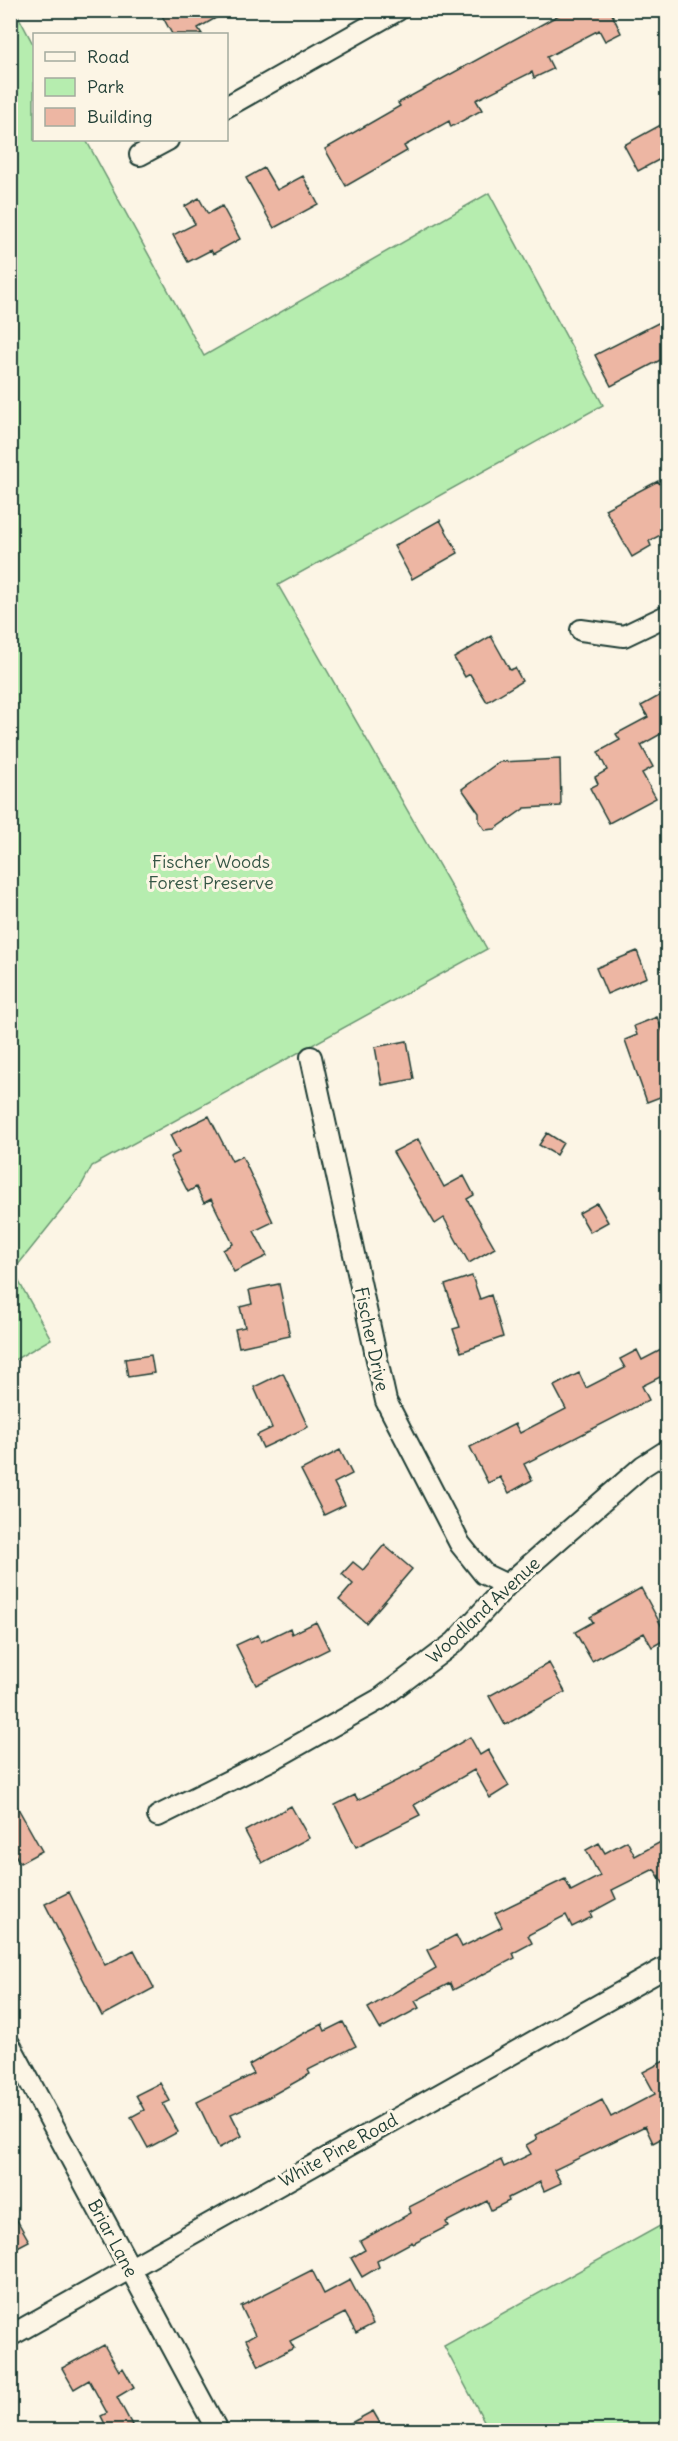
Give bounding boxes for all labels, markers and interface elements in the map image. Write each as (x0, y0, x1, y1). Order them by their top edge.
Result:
legend (33, 33, 228, 141)
text: Road (87, 45, 130, 68)
text: Park (87, 75, 124, 98)
text: Building (87, 105, 152, 128)
park label: Fischer Woods Forest Preserve (148, 850, 274, 894)
street label: Fischer Drive (350, 1285, 394, 1393)
street label: Woodland Avenue (422, 1552, 544, 1668)
street label: White Pine Road (275, 2108, 402, 2192)
street label: Briar Lane (83, 2195, 143, 2281)

